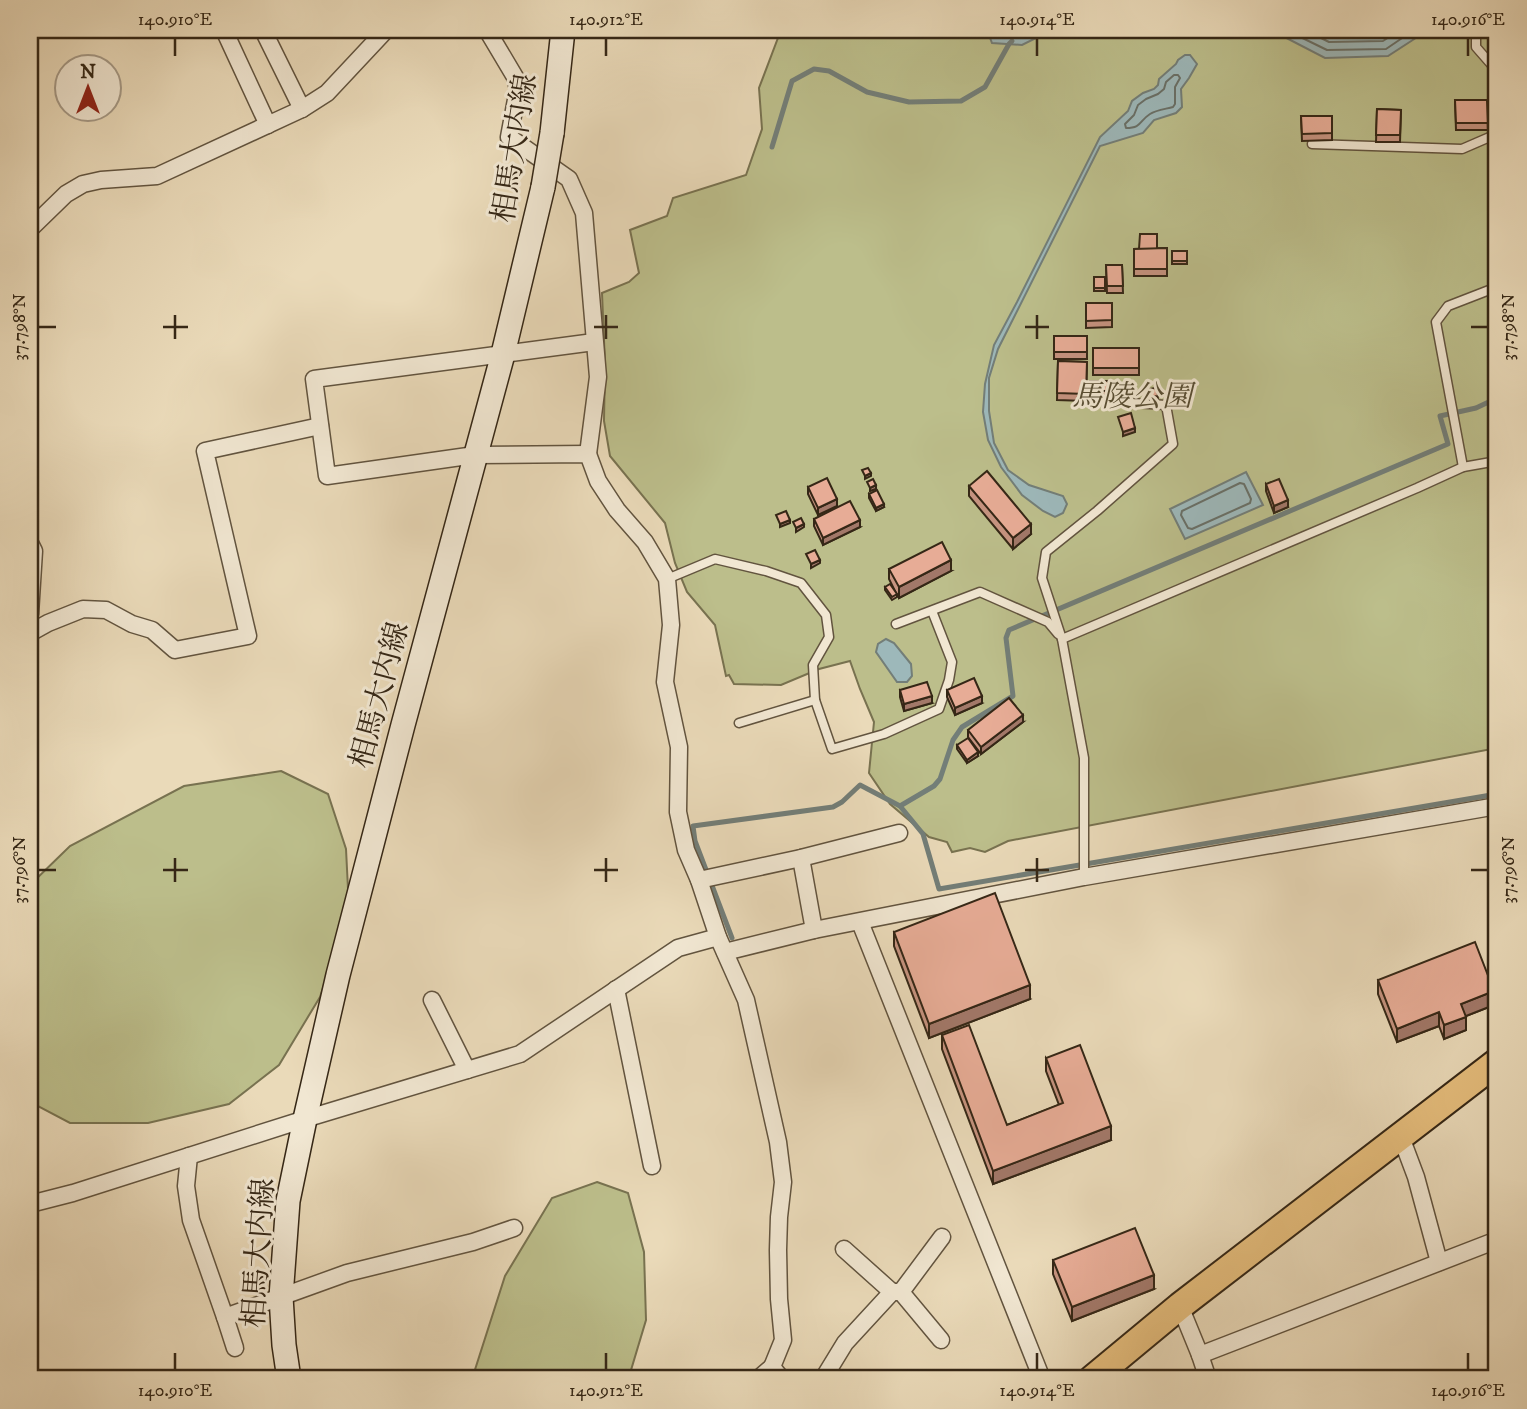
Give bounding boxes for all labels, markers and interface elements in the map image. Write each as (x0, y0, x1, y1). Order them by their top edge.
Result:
text: 140.910°E (138, 9, 213, 31)
text: 140.912°E (569, 9, 643, 31)
text: 140.914°E (999, 9, 1075, 31)
text: 140.916°E (1431, 9, 1505, 31)
north arrow (52, 52, 122, 122)
text: N (80, 61, 96, 84)
street label: 相馬大内線 (485, 71, 545, 225)
text: 37.798°N (9, 293, 31, 361)
text: 37.798°N (1498, 293, 1520, 361)
park label: 馬陵公園 (1072, 379, 1197, 416)
street label: 相馬大内線 (343, 618, 418, 773)
text: 37.796°N (9, 836, 31, 904)
text: 37.796°N (1498, 836, 1520, 904)
street label: 相馬大内線 (236, 1177, 283, 1329)
text: 140.910°E (138, 1380, 213, 1402)
text: 140.912°E (569, 1380, 643, 1402)
text: 140.914°E (999, 1380, 1075, 1402)
text: 140.916°E (1431, 1380, 1505, 1402)

